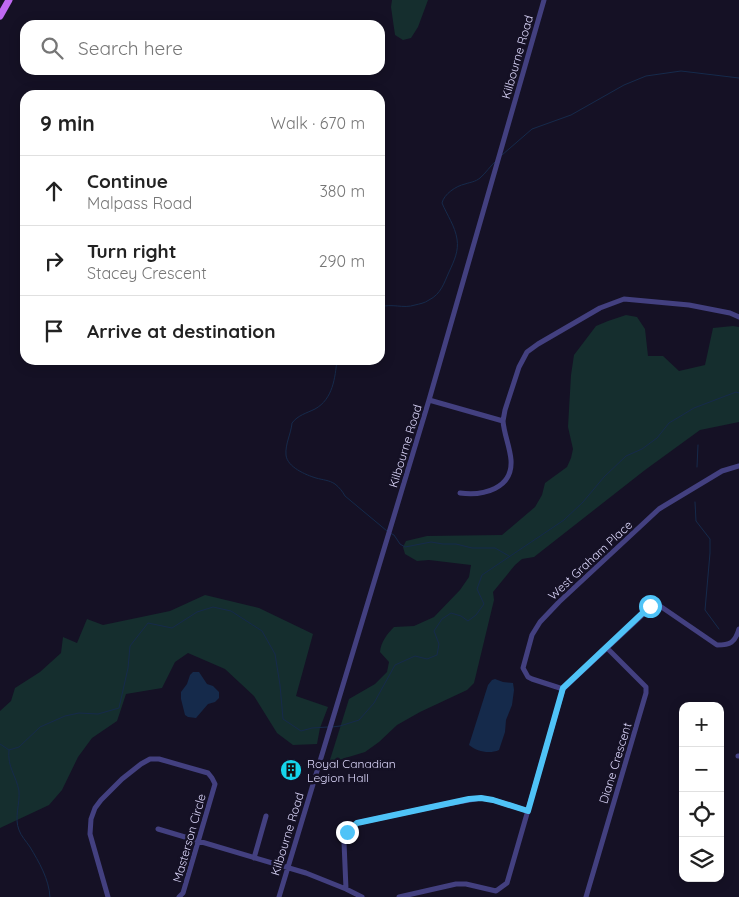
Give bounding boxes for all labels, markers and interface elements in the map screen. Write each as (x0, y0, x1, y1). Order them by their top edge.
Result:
street label: Kilbourne Road (498, 14, 536, 100)
search box (20, 20, 385, 75)
icon: search (38, 34, 66, 62)
text: Search here (78, 36, 183, 60)
text: 9 min (40, 110, 95, 136)
text: Walk · 670 m (271, 113, 365, 133)
text: Continue (87, 169, 168, 193)
icon: ahead (40, 177, 68, 205)
text: 380 m (319, 181, 365, 201)
text: Malpass Road (87, 193, 192, 213)
text: Turn right (87, 239, 176, 263)
icon: right (40, 247, 68, 275)
text: 290 m (319, 251, 365, 271)
text: Stacey Crescent (87, 263, 207, 283)
icon: arrive (40, 317, 68, 345)
text: Arrive at destination (87, 319, 276, 343)
street label: Kilbourne Road (385, 403, 425, 489)
street label: West Graham Place (545, 517, 635, 603)
route start (639, 595, 662, 618)
map controls (679, 702, 724, 882)
button: + (679, 702, 724, 747)
street label: Diane Crescent (596, 721, 634, 805)
button: − (679, 747, 724, 792)
place label: Royal Canadian Legion Hall (307, 756, 396, 785)
building icon: Royal Canadian Legion Hall (279, 758, 303, 782)
street label: Kilbourne Road (267, 791, 307, 877)
street label: Masterson Circle (169, 792, 209, 884)
button: locate (679, 792, 724, 837)
route end (336, 821, 359, 844)
button: layers (679, 837, 724, 882)

